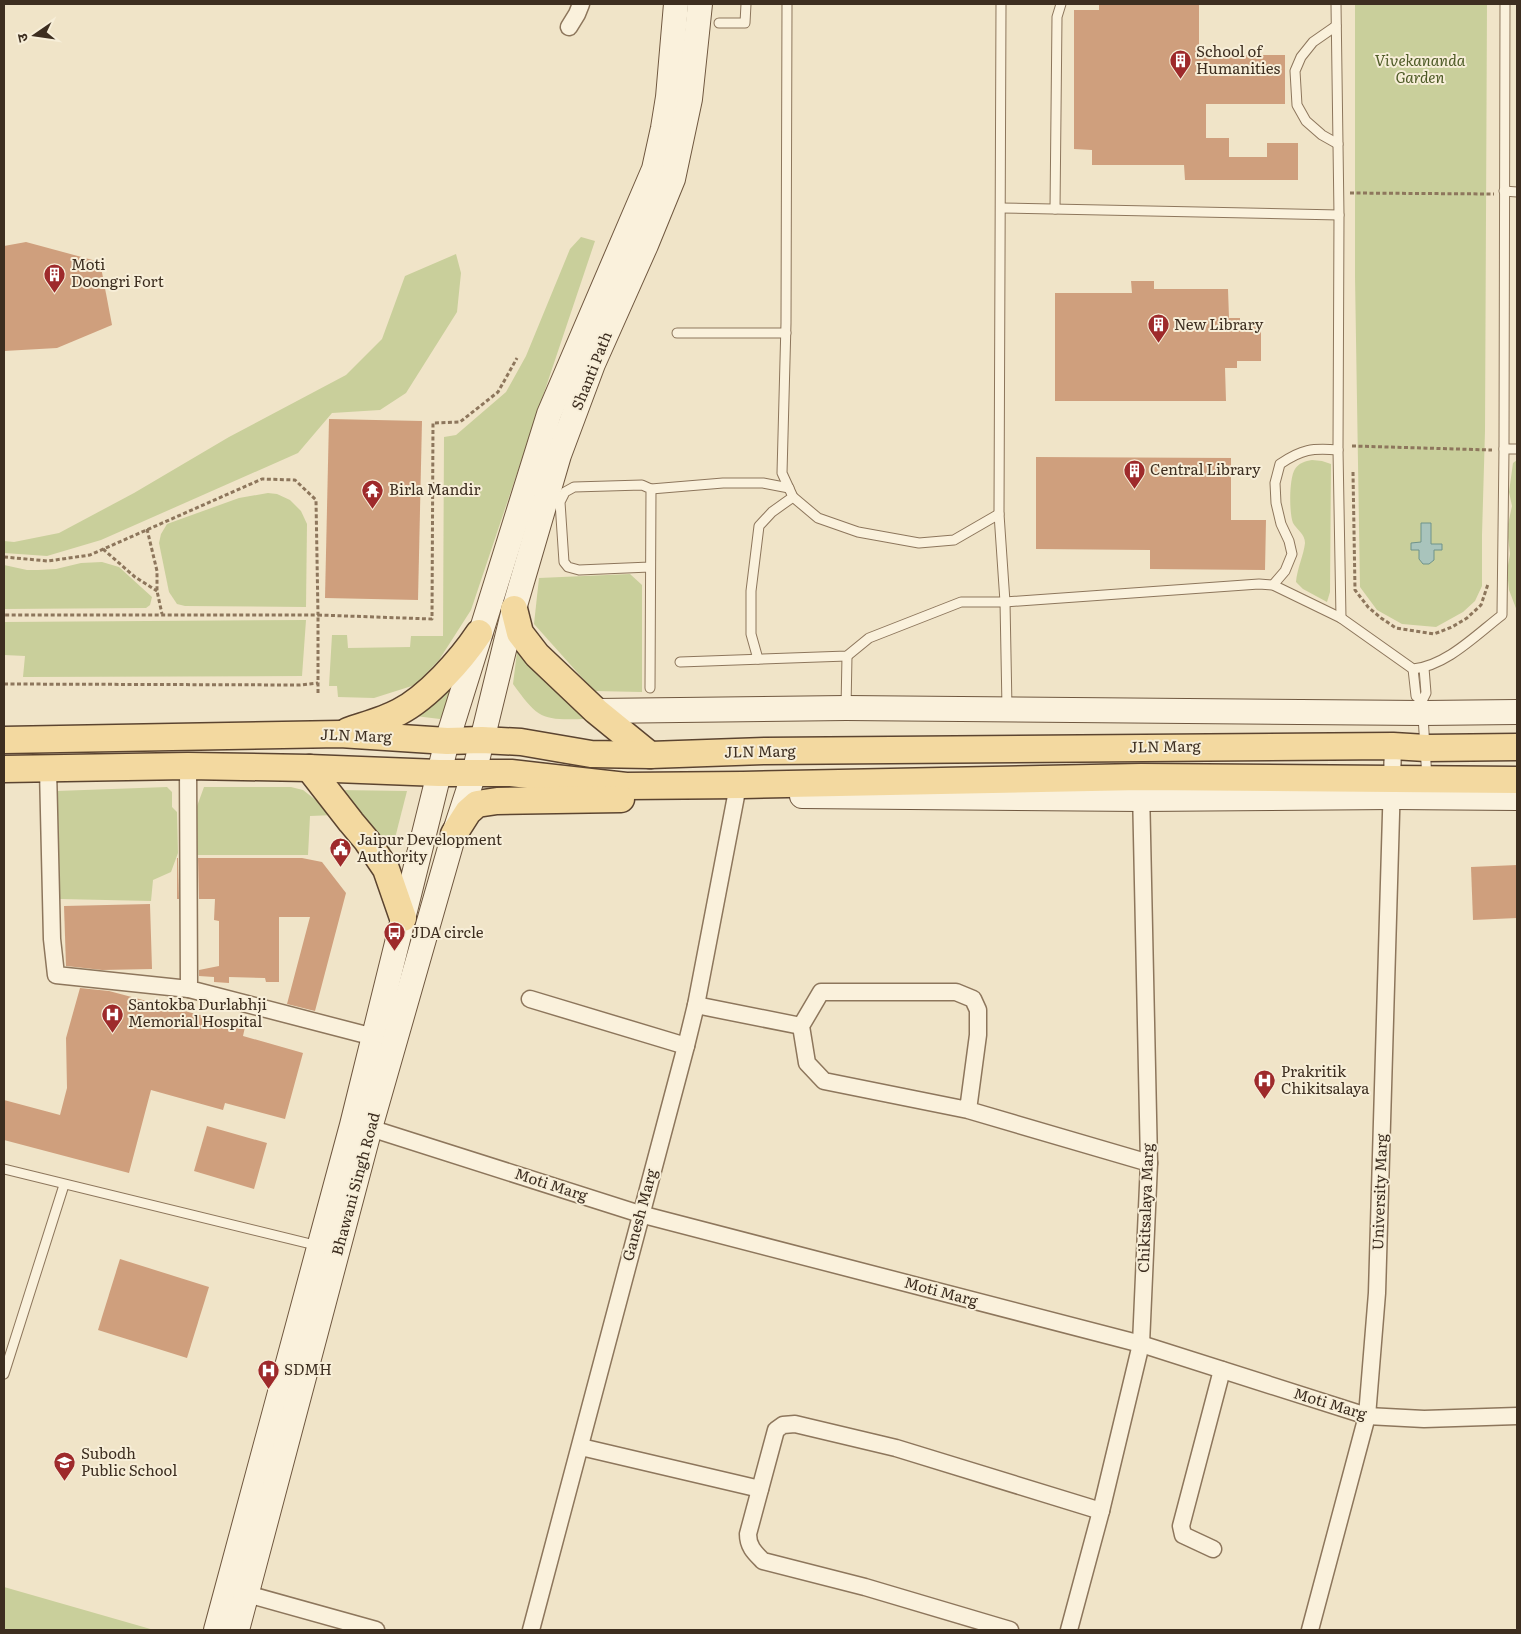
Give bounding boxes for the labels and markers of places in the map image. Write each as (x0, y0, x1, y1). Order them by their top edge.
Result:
place label: School of Humanities (1196, 39, 1280, 79)
building icon: School of Humanities (1168, 49, 1192, 80)
place label: Moti Doongri Fort (71, 252, 164, 292)
building icon: Moti Doongri Fort (43, 262, 67, 293)
place label: New Library (1174, 312, 1264, 335)
building icon: New Library (1146, 313, 1170, 344)
place label: Central Library (1150, 457, 1261, 480)
building icon: Central Library (1122, 458, 1146, 489)
place label: Birla Mandir (389, 477, 481, 500)
temple icon: Birla Mandir (361, 478, 385, 509)
place label: Jaipur Development Authority (357, 827, 502, 867)
public building icon: Jaipur Development Authority (329, 837, 353, 868)
place label: JDA circle (411, 920, 484, 943)
bus stop icon: JDA circle (383, 921, 407, 952)
place label: Santokba Durlabhji Memorial Hospital (128, 992, 267, 1032)
hospital icon: Santokba Durlabhji Memorial Hospital (100, 1002, 124, 1033)
place label: Prakritik Chikitsalaya (1281, 1059, 1370, 1099)
hospital icon: Prakritik Chikitsalaya (1253, 1069, 1277, 1100)
place label: SDMH (284, 1357, 332, 1380)
hospital icon: SDMH (256, 1358, 280, 1389)
place label: Subodh Public School (81, 1441, 177, 1481)
school or university icon: Subodh Public School (53, 1451, 77, 1482)

